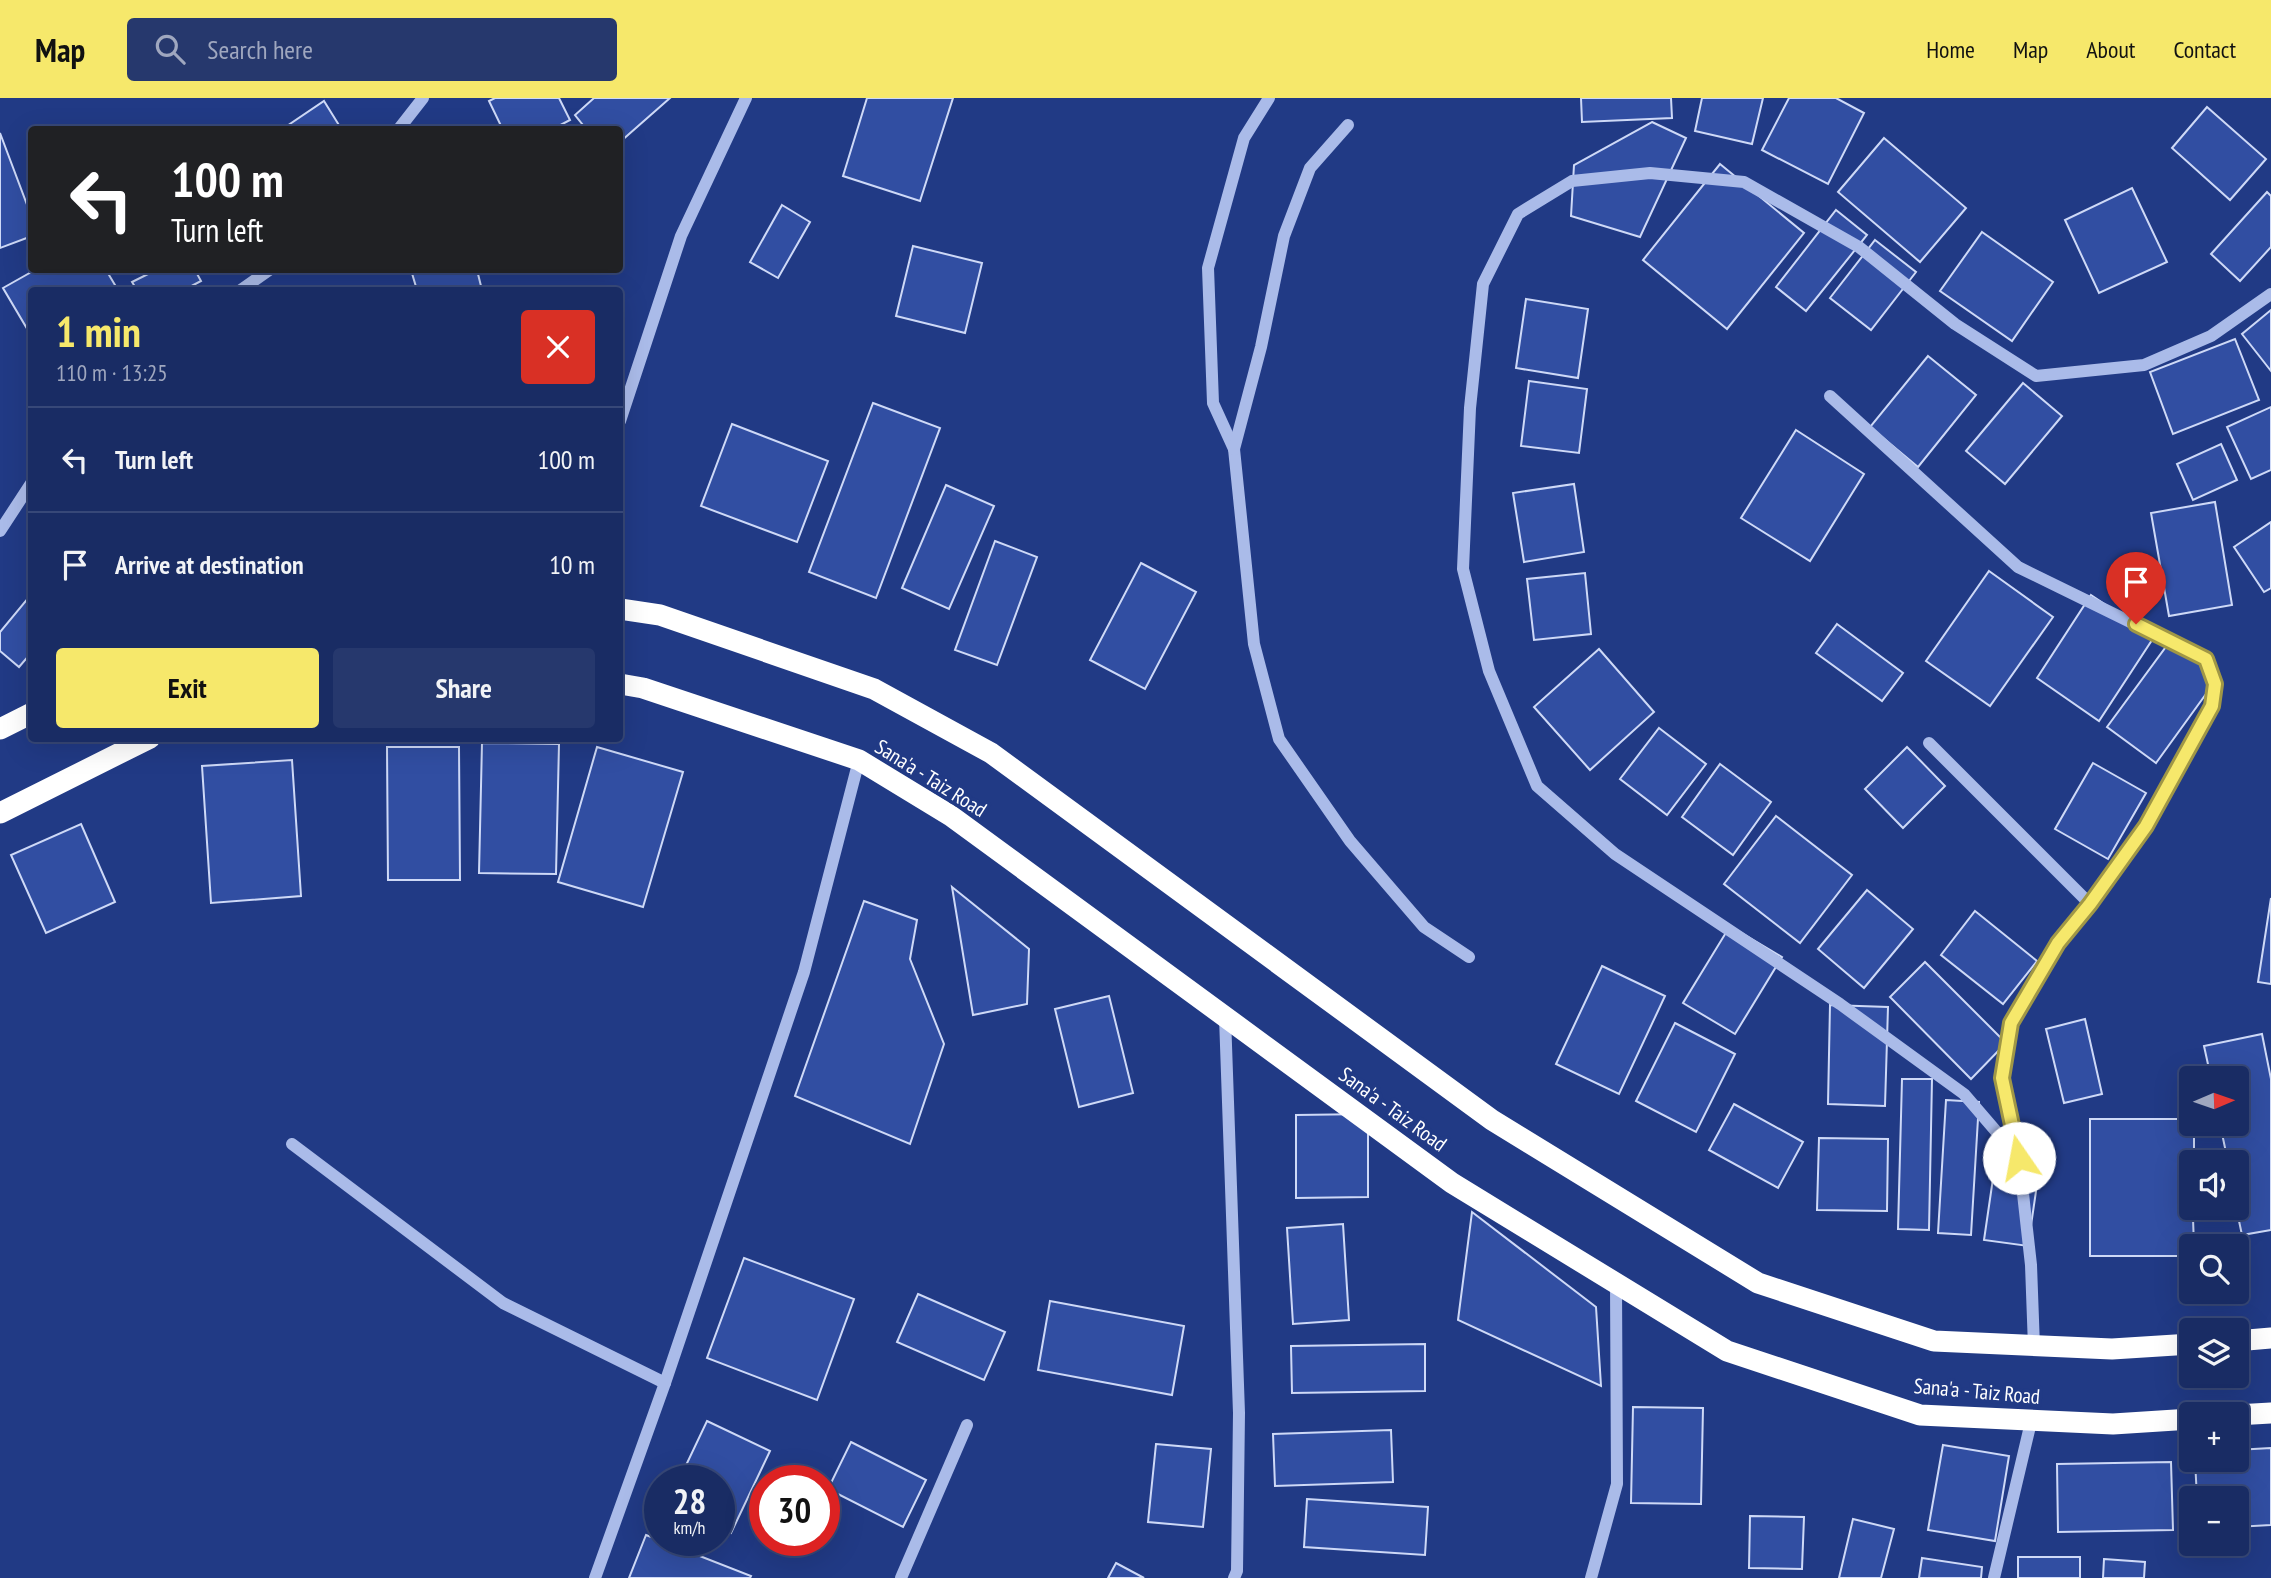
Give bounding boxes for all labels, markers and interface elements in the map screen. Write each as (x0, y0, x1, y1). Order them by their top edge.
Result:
search box (127, 18, 617, 81)
text: Map (35, 28, 85, 71)
icon: search (151, 30, 189, 68)
text: Search here (207, 33, 313, 66)
text: Home (1926, 34, 1975, 65)
text: Map (2013, 34, 2048, 65)
text: About (2086, 34, 2135, 65)
text: Contact (2173, 34, 2236, 65)
text: 100 m (171, 147, 284, 211)
icon: left (56, 154, 147, 245)
text: Turn left (171, 209, 263, 251)
text: 1 min (56, 304, 141, 359)
button: close (521, 310, 595, 384)
text: 110 m · 13:25 (56, 358, 168, 387)
icon: left (56, 441, 94, 479)
text: Turn left (115, 443, 193, 476)
text: 100 m (537, 443, 595, 476)
icon: arrive (56, 546, 94, 584)
text: Arrive at destination (115, 548, 304, 581)
text: 10 m (549, 548, 595, 581)
pin (2106, 552, 2166, 624)
icon: arrive (2117, 563, 2155, 601)
button: Exit (56, 648, 319, 728)
button: Share (333, 648, 595, 728)
street label: Sana'a - Taiz Road (870, 733, 992, 823)
street label: Sana'a - Taiz Road (1334, 1061, 1452, 1157)
north arrow (2179, 1066, 2249, 1136)
map controls (2179, 1066, 2249, 1556)
position arrow (1982, 1121, 2056, 1195)
button: sound (2179, 1150, 2249, 1220)
button: search (2179, 1234, 2249, 1304)
button: layers (2179, 1318, 2249, 1388)
street label: Sana'a - Taiz Road (1913, 1372, 2041, 1410)
button: + (2179, 1402, 2249, 1472)
speed limit sign: 30 (749, 1465, 840, 1556)
text: 28 (673, 1478, 706, 1524)
button: − (2179, 1486, 2249, 1556)
text: km/h (674, 1516, 705, 1539)

